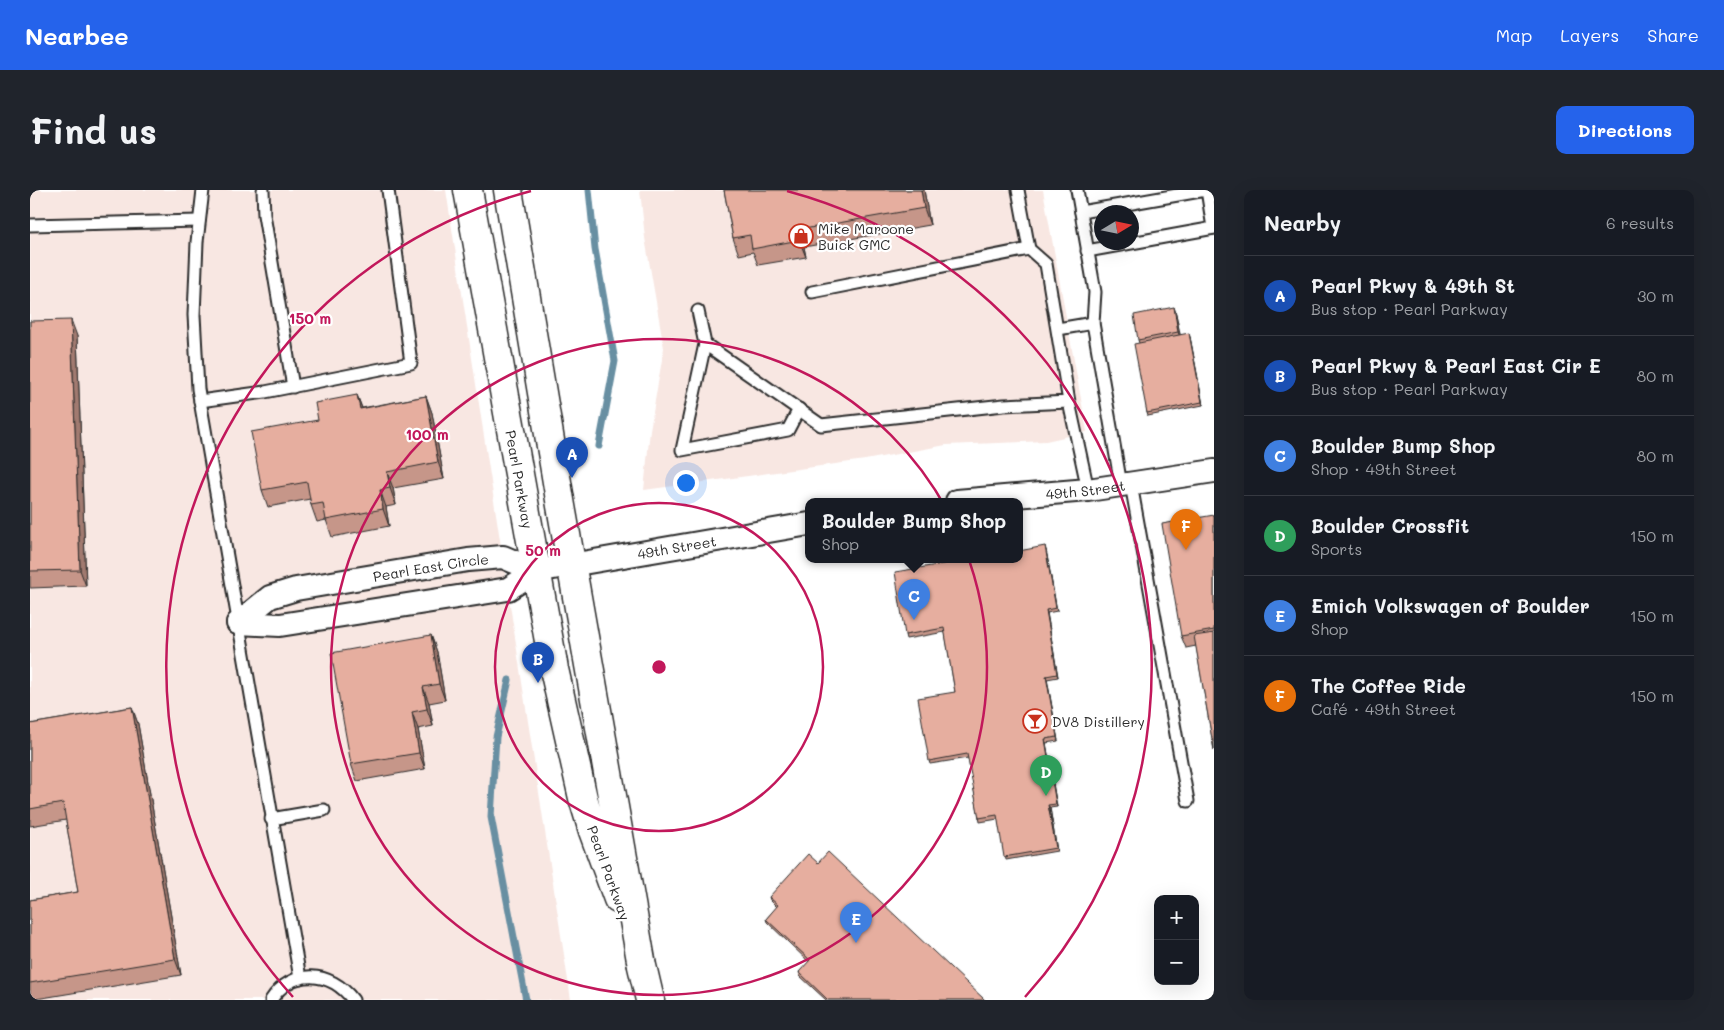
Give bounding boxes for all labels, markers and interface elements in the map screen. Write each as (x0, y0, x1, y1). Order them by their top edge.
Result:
text: Nearbee (25, 20, 129, 51)
text: Map (1496, 23, 1532, 47)
text: Layers (1560, 23, 1619, 47)
text: Share (1647, 23, 1699, 47)
button: Directions (1556, 106, 1694, 154)
text: Find us (30, 107, 157, 153)
north arrow (1094, 205, 1139, 250)
text: Nearby (1264, 209, 1341, 236)
text: 6 results (1606, 212, 1674, 233)
place label: Mike Maroone Buick GMC (818, 219, 914, 254)
shop icon: Mike Maroone Buick GMC (788, 223, 814, 249)
text: Pearl Pkwy & 49th St (1311, 273, 1515, 298)
text: A (1274, 285, 1286, 306)
text: 30 m (1637, 285, 1674, 306)
text: Bus stop · Pearl Parkway (1311, 298, 1508, 319)
text: 150 m (289, 308, 331, 328)
text: Pearl Pkwy & Pearl East Cir E (1311, 353, 1601, 378)
text: B (1275, 365, 1285, 386)
text: 80 m (1637, 365, 1674, 386)
text: Bus stop · Pearl Parkway (1311, 378, 1508, 399)
text: 100 m (405, 424, 449, 444)
street label: Pearl Parkway (502, 429, 538, 530)
text: Boulder Bump Shop (1311, 433, 1495, 458)
pin: A (556, 437, 588, 478)
text: C (1274, 445, 1286, 466)
text: 80 m (1637, 445, 1674, 466)
text: Shop · 49th Street (1311, 458, 1457, 479)
your location (673, 470, 699, 496)
street label: 49th Street (1045, 475, 1126, 503)
popup (805, 498, 1023, 563)
text: Boulder Bump Shop (822, 508, 1006, 533)
pin: F (1170, 509, 1202, 550)
text: Boulder Crossfit (1311, 513, 1469, 538)
text: D (1274, 525, 1286, 546)
text: 150 m (1630, 525, 1674, 546)
street label: 49th Street (636, 531, 718, 563)
text: Shop (822, 533, 859, 554)
text: Sports (1311, 538, 1362, 559)
text: 50 m (525, 540, 561, 560)
street label: Pearl East Circle (371, 549, 489, 585)
pin: C (898, 579, 930, 620)
text: Emich Volkswagen of Boulder (1311, 593, 1590, 618)
text: E (1275, 605, 1285, 626)
text: 150 m (1630, 605, 1674, 626)
text: Shop (1311, 618, 1348, 639)
pin: B (522, 642, 554, 683)
centre of rings (650, 658, 668, 676)
text: The Coffee Ride (1311, 673, 1466, 698)
text: F (1275, 685, 1285, 706)
text: 150 m (1630, 685, 1674, 706)
text: Café · 49th Street (1311, 698, 1456, 719)
bar icon: DV8 Distillery (1022, 708, 1048, 734)
place label: DV8 Distillery (1052, 712, 1145, 731)
pin: D (1030, 755, 1062, 796)
street label: Pearl Parkway (583, 823, 635, 923)
map controls (1154, 895, 1199, 985)
button: + (1154, 895, 1199, 940)
pin: E (840, 902, 872, 943)
button: − (1154, 940, 1199, 985)

